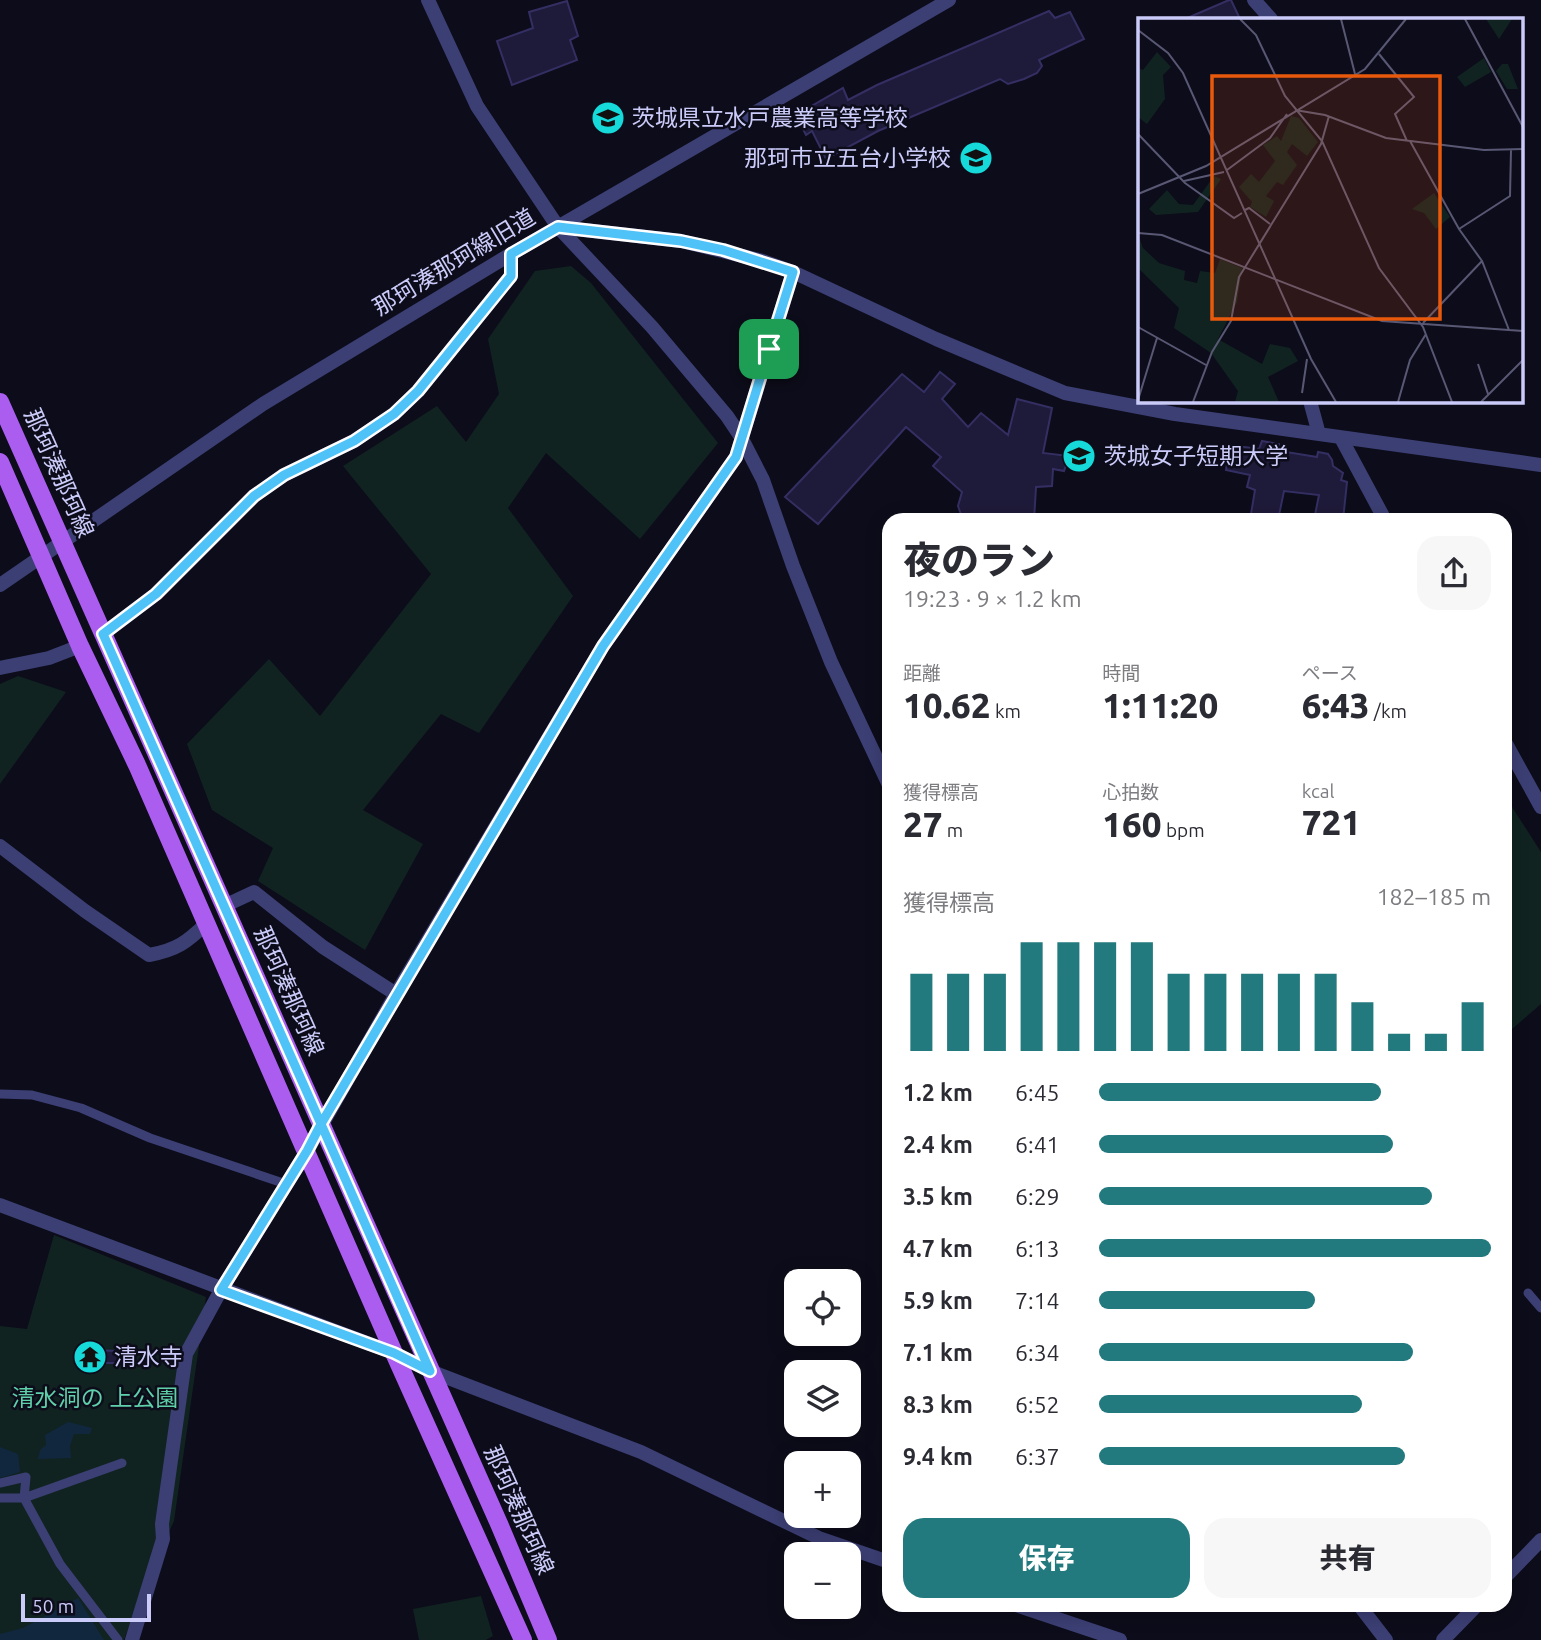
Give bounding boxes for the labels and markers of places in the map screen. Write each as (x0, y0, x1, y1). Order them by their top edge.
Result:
school or university icon: 茨城県立水戸農業高等学校 (589, 99, 627, 137)
place label: 茨城県立水戸農業高等学校 (632, 105, 908, 130)
school or university icon: 那珂市立五台小学校 (957, 139, 995, 177)
place label: 那珂市立五台小学校 (744, 145, 951, 170)
pin (739, 319, 799, 379)
school or university icon: 茨城女子短期大学 (1060, 437, 1098, 475)
place label: 茨城女子短期大学 (1104, 443, 1288, 468)
temple icon: 清水寺 (71, 1338, 109, 1376)
place label: 清水寺 (114, 1344, 183, 1369)

